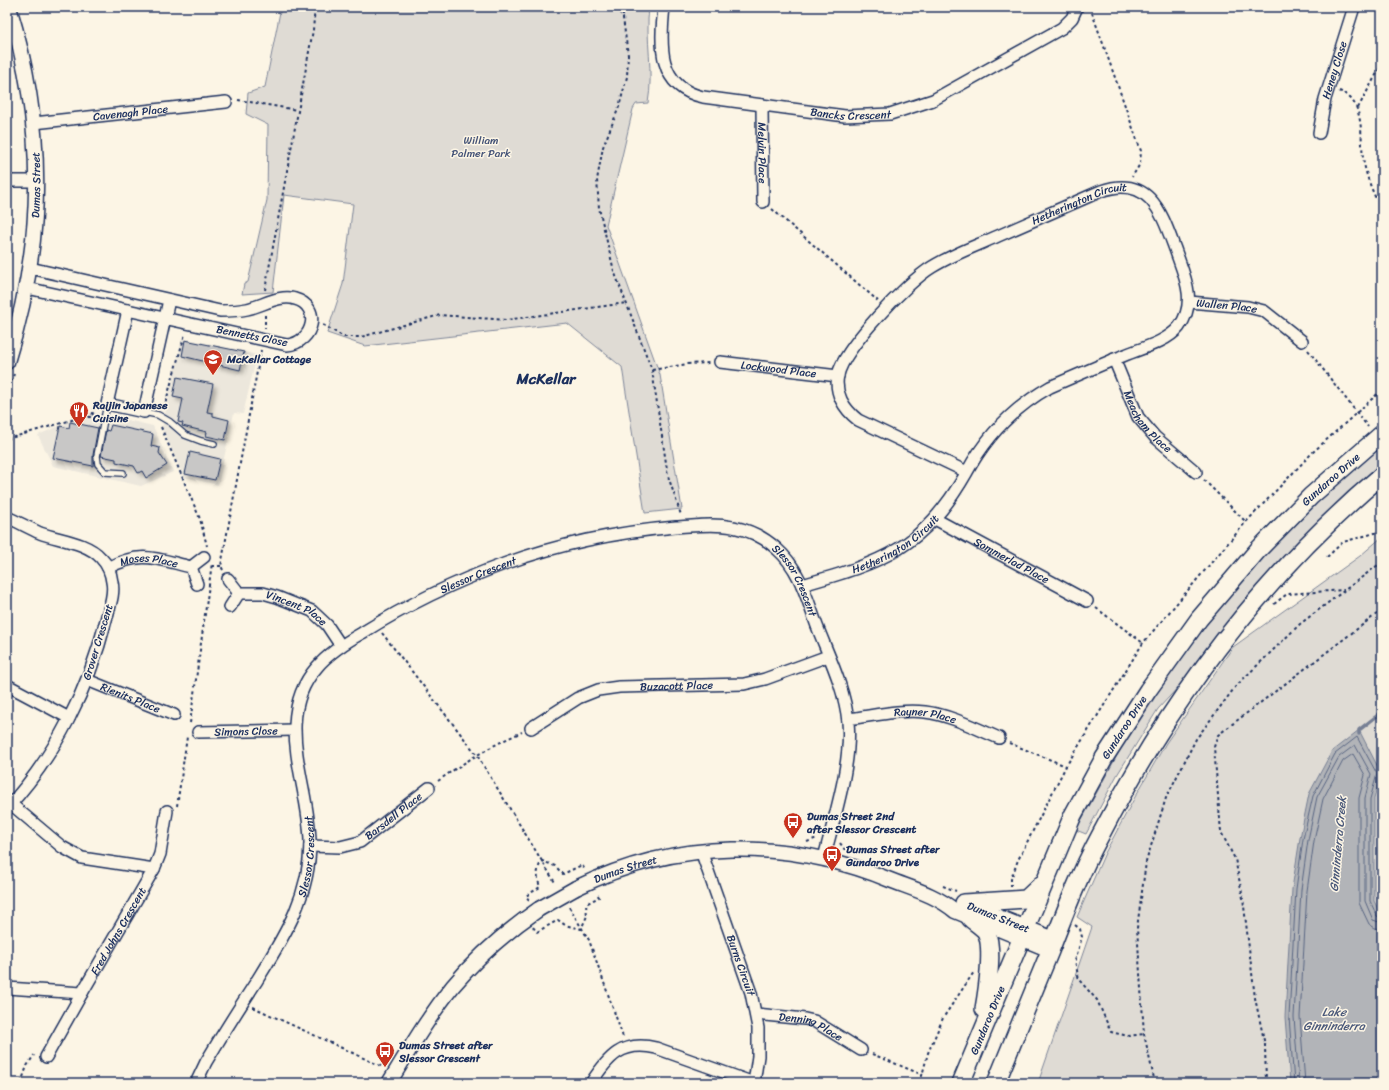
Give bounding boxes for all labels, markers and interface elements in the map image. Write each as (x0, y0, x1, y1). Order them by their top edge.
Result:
street label: Heney Close (1316, 38, 1352, 101)
street label: Cavenagh Place (92, 99, 169, 126)
street label: Bancks Crescent (809, 102, 892, 126)
street label: Melvin Place (753, 122, 772, 184)
park label: William Palmer Park (451, 131, 511, 163)
street label: Dumas Street (25, 151, 46, 219)
street label: Hetherington Circuit (1028, 177, 1128, 230)
street label: Wallen Place (1196, 293, 1260, 319)
street label: Bennetts Close (214, 320, 290, 352)
school or university icon: McKellar Cottage (202, 348, 224, 376)
place label: McKellar Cottage (226, 350, 311, 369)
street label: Lockwood Place (740, 355, 818, 383)
district label: McKellar (516, 366, 577, 392)
street label: Meacham Place (1118, 387, 1177, 458)
place label: Raijin Japanese Cuisine (92, 396, 168, 428)
restaurant icon: Raijin Japanese Cuisine (68, 400, 90, 428)
street label: Gundaroo Drive (1297, 447, 1365, 510)
street label: Hetherington Circuit (849, 510, 944, 579)
street label: Sommerlad Place (970, 532, 1053, 589)
street label: Slessor Crescent (768, 539, 823, 619)
street label: Moses Place (117, 548, 181, 573)
street label: Slessor Crescent (437, 551, 519, 599)
street label: Vincent Place (264, 585, 332, 631)
street label: Grover Crescent (77, 601, 119, 682)
street label: Buzacott Place (640, 675, 714, 696)
street label: Rienits Place (98, 677, 164, 718)
street label: Gundaroo Drive (1096, 691, 1152, 763)
street label: Rayner Place (893, 702, 960, 729)
street label: Simons Close (214, 721, 278, 741)
street label: Barsdell Place (360, 787, 427, 845)
water label: Ginninderra Creek (1323, 794, 1353, 892)
place label: Dumas Street 2nd after Slessor Crescent (806, 807, 917, 839)
bus stop icon: Dumas Street 2nd after Slessor Crescent (782, 811, 804, 839)
street label: Slessor Crescent (292, 815, 320, 899)
place label: Dumas Street after Gundaroo Drive (845, 840, 941, 872)
bus stop icon: Dumas Street after Gundaroo Drive (821, 844, 843, 872)
street label: Dumas Street (590, 850, 659, 888)
street label: Fred Johns Crescent (85, 883, 151, 978)
street label: Dumas Street (964, 896, 1033, 938)
street label: Burns Circuit (722, 932, 761, 998)
street label: Gundaroo Drive (964, 982, 1010, 1058)
water label: Lake Ginninderra (1303, 1001, 1366, 1037)
street label: Denning Place (778, 1007, 847, 1046)
place label: Dumas Street after Slessor Crescent (398, 1036, 494, 1068)
bus stop icon: Dumas Street after Slessor Crescent (374, 1040, 396, 1068)

